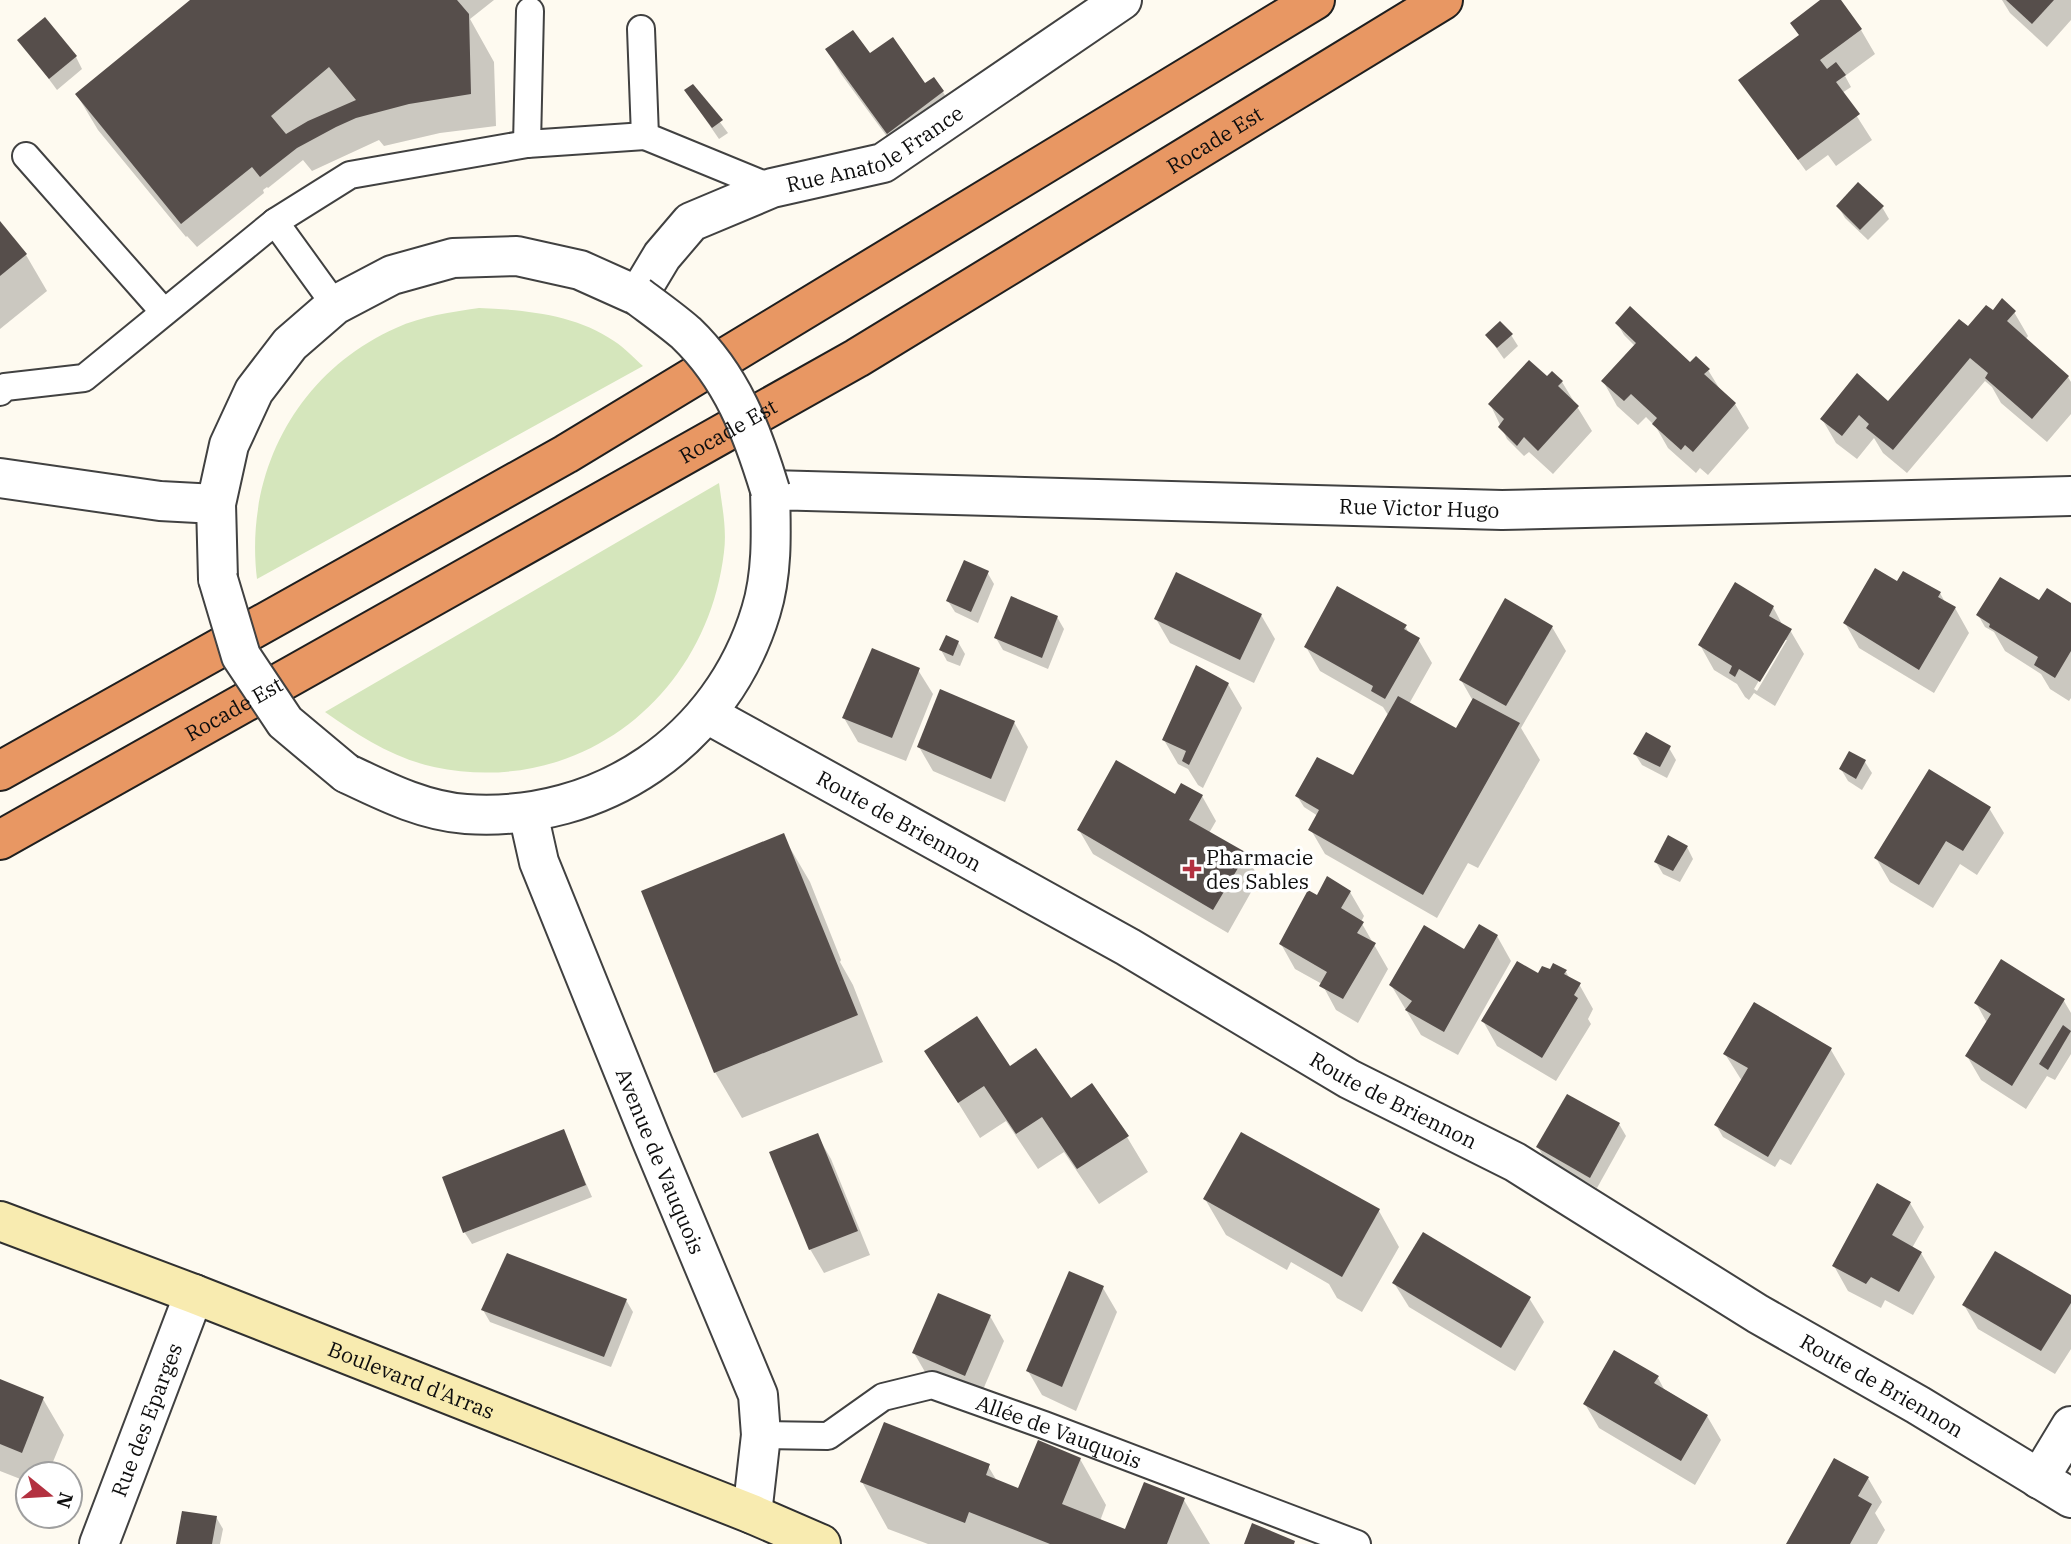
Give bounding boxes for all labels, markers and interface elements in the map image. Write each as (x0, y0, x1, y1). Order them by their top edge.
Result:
street label: Rue Anatole France (783, 99, 968, 198)
street label: Rocade Est (1161, 100, 1268, 180)
street label: Rocade Est (674, 392, 782, 469)
street label: Rue Victor Hugo (1339, 492, 1500, 524)
street label: Rocade Est (180, 670, 288, 747)
street label: Route de Briennon (812, 764, 987, 877)
place label: Pharmacie des Sables (1206, 843, 1313, 895)
marker: Pharmacie des Sables (1184, 861, 1200, 877)
street label: Route de Briennon (1305, 1045, 1482, 1155)
street label: Avenue de Vauquois (610, 1064, 712, 1258)
street label: Route de Briennon (1795, 1327, 1969, 1444)
street label: Boulevard d'Arras (324, 1334, 499, 1425)
street label: Rue des Eparges (104, 1339, 188, 1501)
street label: Allée de Vauquois (972, 1388, 1146, 1475)
north arrow (14, 1460, 84, 1530)
text: N (51, 1489, 79, 1511)

